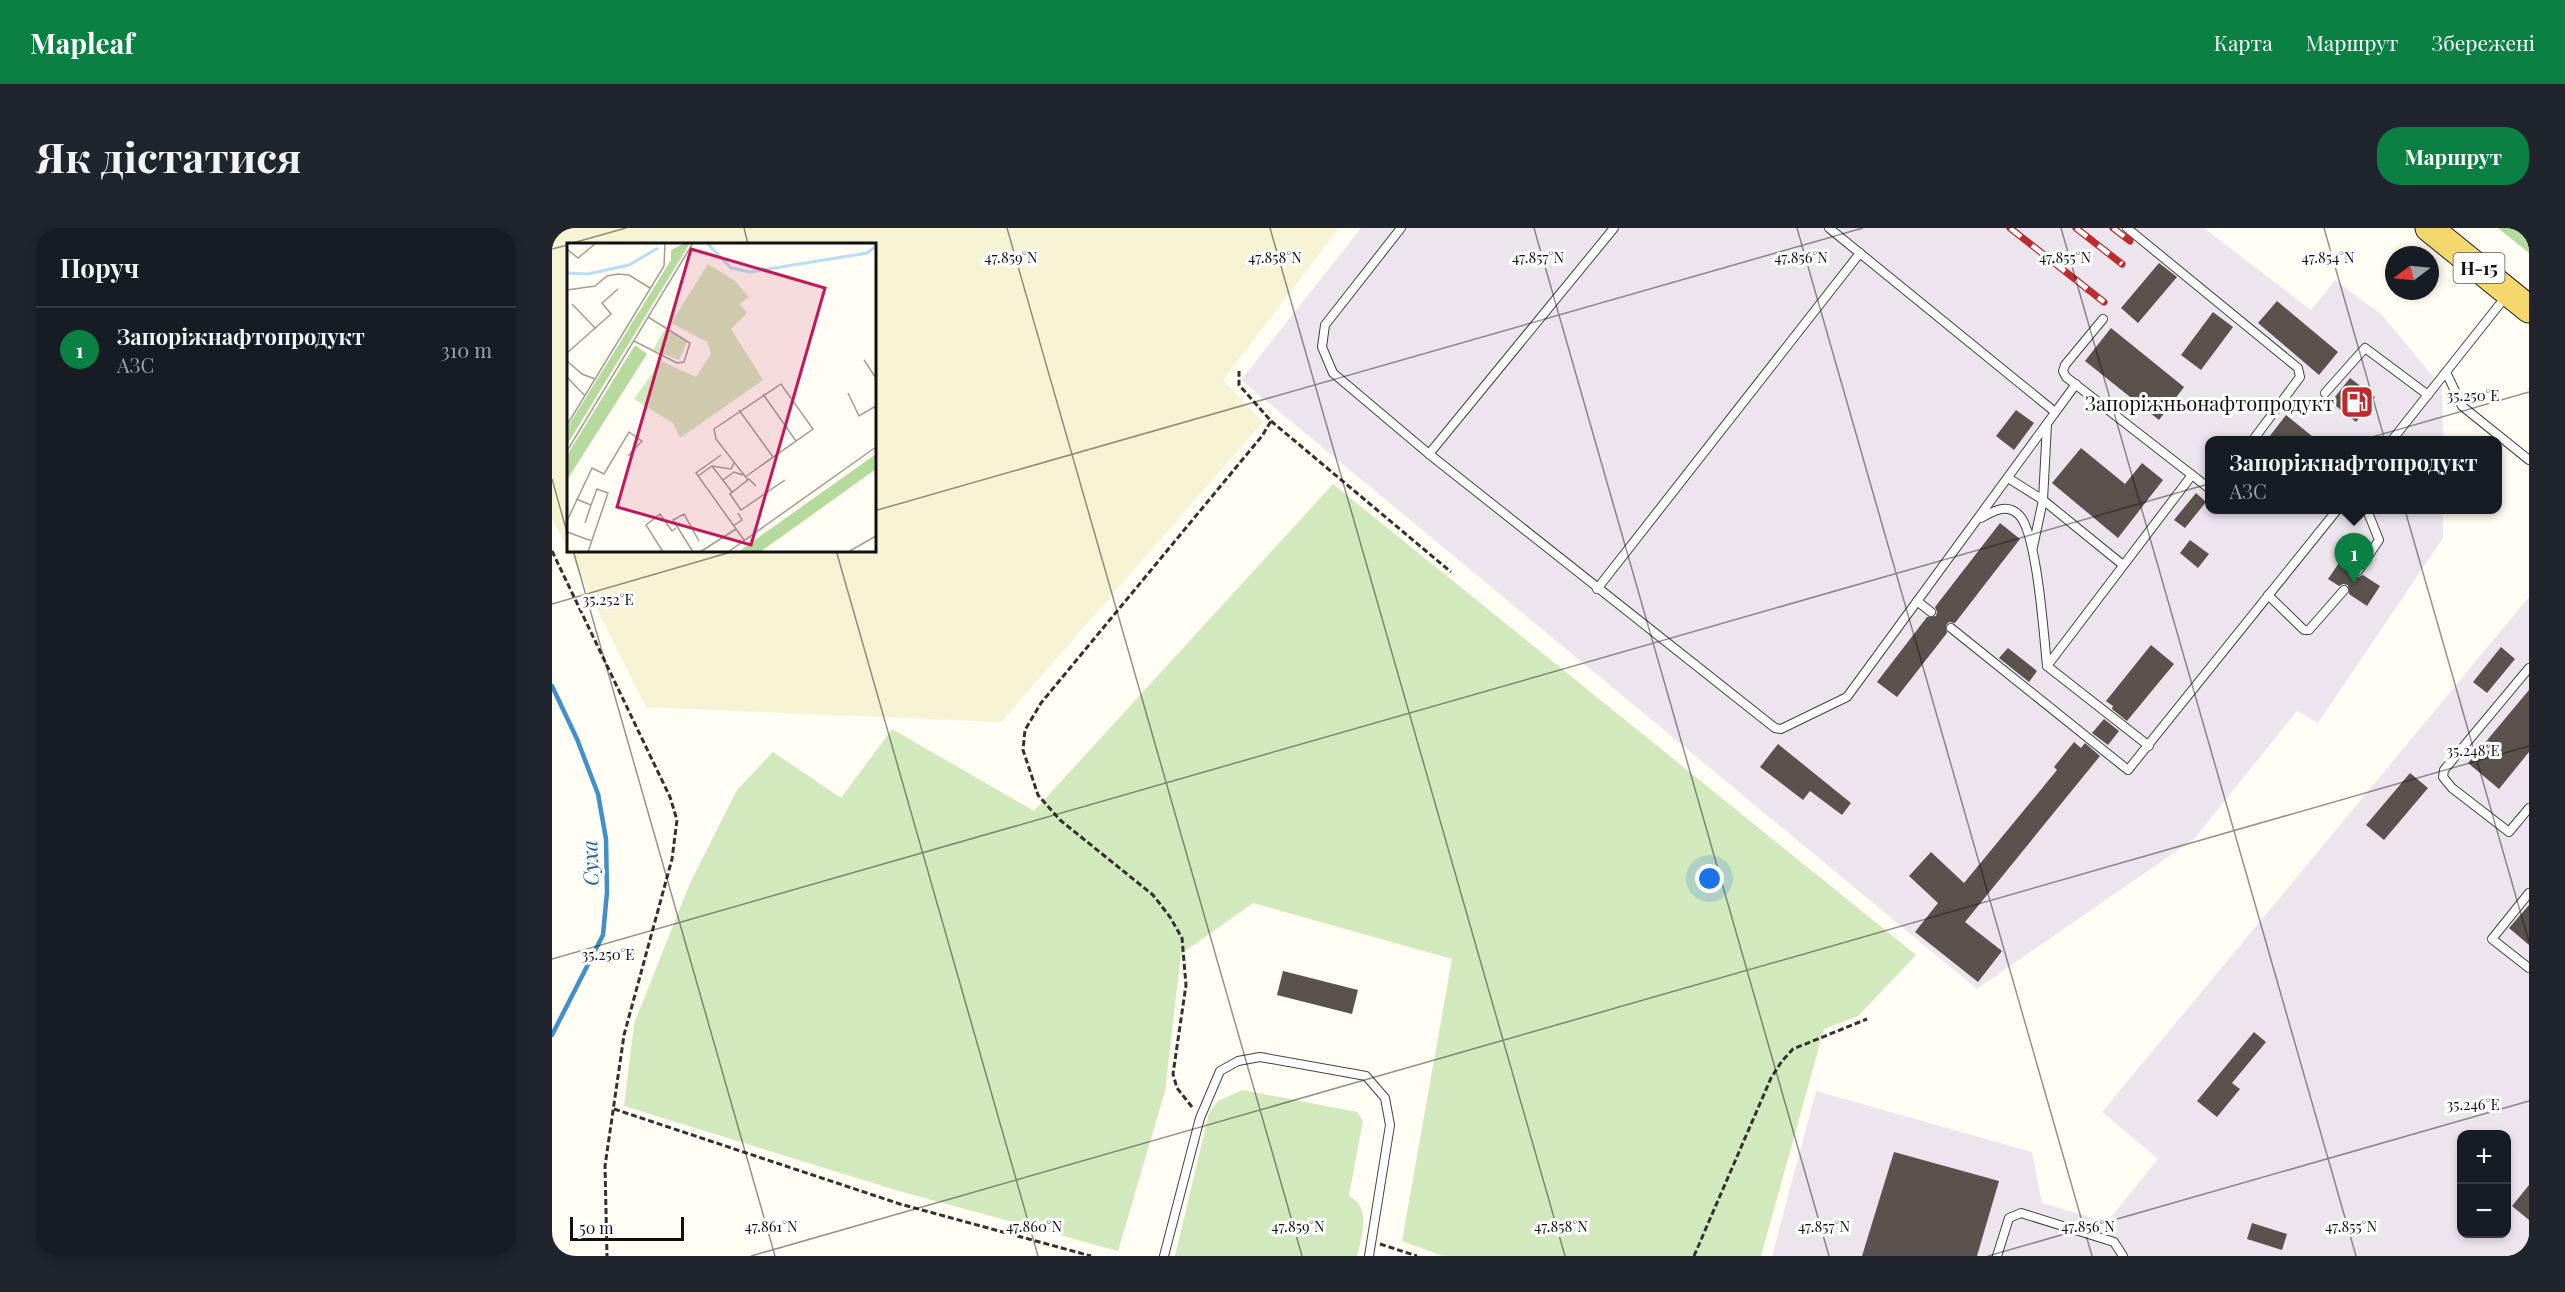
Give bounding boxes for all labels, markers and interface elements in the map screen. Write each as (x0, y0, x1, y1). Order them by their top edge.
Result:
text: Mapleaf (30, 24, 134, 61)
text: Карта (2214, 28, 2273, 56)
text: Маршрут (2306, 28, 2398, 56)
text: Збережені (2431, 28, 2535, 56)
button: Маршрут (2377, 127, 2529, 185)
text: Як дістатися (36, 128, 301, 184)
inset map (567, 243, 876, 552)
north arrow (2385, 246, 2439, 300)
text: 47.859°N (984, 247, 1038, 267)
text: 47.858°N (1248, 247, 1302, 267)
text: 47.857°N (1512, 247, 1565, 267)
text: 47.856°N (1774, 247, 1828, 267)
text: 47.855°N (2039, 247, 2092, 267)
text: 47.854°N (2301, 247, 2355, 267)
text: Поруч (60, 250, 139, 285)
road number: Н-15 (2454, 253, 2504, 283)
text: Запоріжнафтопродукт (117, 321, 365, 351)
text: 1 (76, 336, 83, 363)
text: 310 m (441, 336, 492, 363)
text: АЗС (117, 351, 154, 378)
fuel station icon: Запоріжньонафтопродукт (2339, 384, 2375, 420)
text: 35.250°E (2447, 385, 2499, 405)
place label: Запоріжньонафтопродукт (2085, 389, 2334, 416)
popup (2205, 436, 2502, 514)
text: Запоріжнафтопродукт (2230, 447, 2477, 477)
text: АЗС (2230, 477, 2267, 504)
pin: 1 (2334, 534, 2374, 583)
text: 35.252°E (582, 589, 634, 609)
text: 35.248°E (2446, 740, 2500, 760)
water label: Суха (574, 839, 604, 887)
your location (1695, 864, 1724, 893)
text: 35.250°E (582, 944, 634, 964)
text: 35.246°E (2446, 1094, 2500, 1114)
map controls (2457, 1130, 2511, 1238)
button: + (2457, 1130, 2511, 1184)
button: − (2457, 1184, 2511, 1238)
scale bar (570, 1214, 684, 1242)
text: 47.861°N (744, 1216, 798, 1236)
text: 47.860°N (1006, 1216, 1063, 1236)
text: 47.859°N (1271, 1216, 1325, 1236)
text: 47.858°N (1534, 1216, 1588, 1236)
text: 47.857°N (1798, 1216, 1851, 1236)
text: 47.856°N (2061, 1216, 2115, 1236)
text: 47.855°N (2325, 1216, 2378, 1236)
text: 50 m (579, 1217, 613, 1238)

